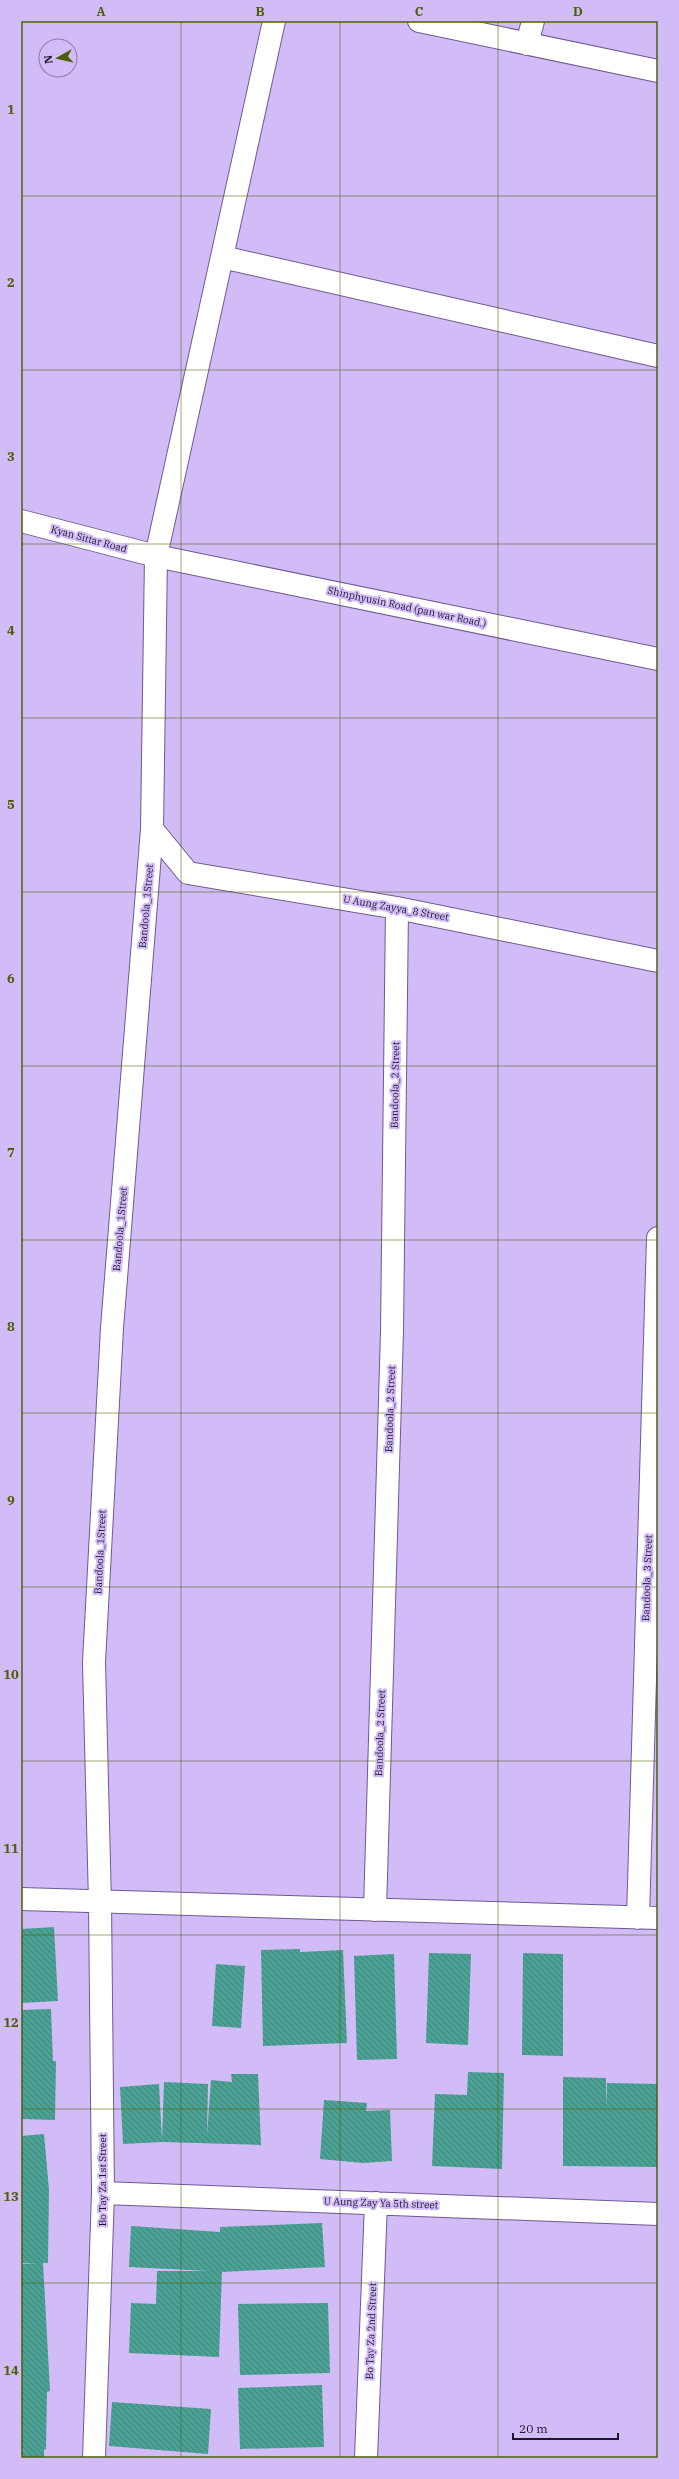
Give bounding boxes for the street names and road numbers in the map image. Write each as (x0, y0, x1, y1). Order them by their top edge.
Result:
street label: Kyan Sittar Road (49, 523, 129, 555)
street label: Shinphyusin Road (pan war Road.) (326, 584, 488, 630)
street label: Bandoola_1Street (136, 863, 156, 949)
street label: U Aung Zayya_8 Street (342, 892, 450, 924)
street label: Bandoola_2 Street (388, 1041, 402, 1128)
street label: Bandoola_1Street (110, 1186, 130, 1272)
street label: Bandoola_2 Street (382, 1365, 398, 1452)
street label: Bandoola_1Street (91, 1509, 109, 1594)
street label: Bandoola_3 Street (639, 1534, 655, 1621)
street label: Bandoola_2 Street (372, 1689, 388, 1776)
street label: Bo Tay Za 1st Street (96, 2133, 109, 2226)
street label: U Aung Zay Ya 5th street (324, 2195, 439, 2212)
street label: Bo Tay Za 2nd Street (363, 2282, 379, 2380)

